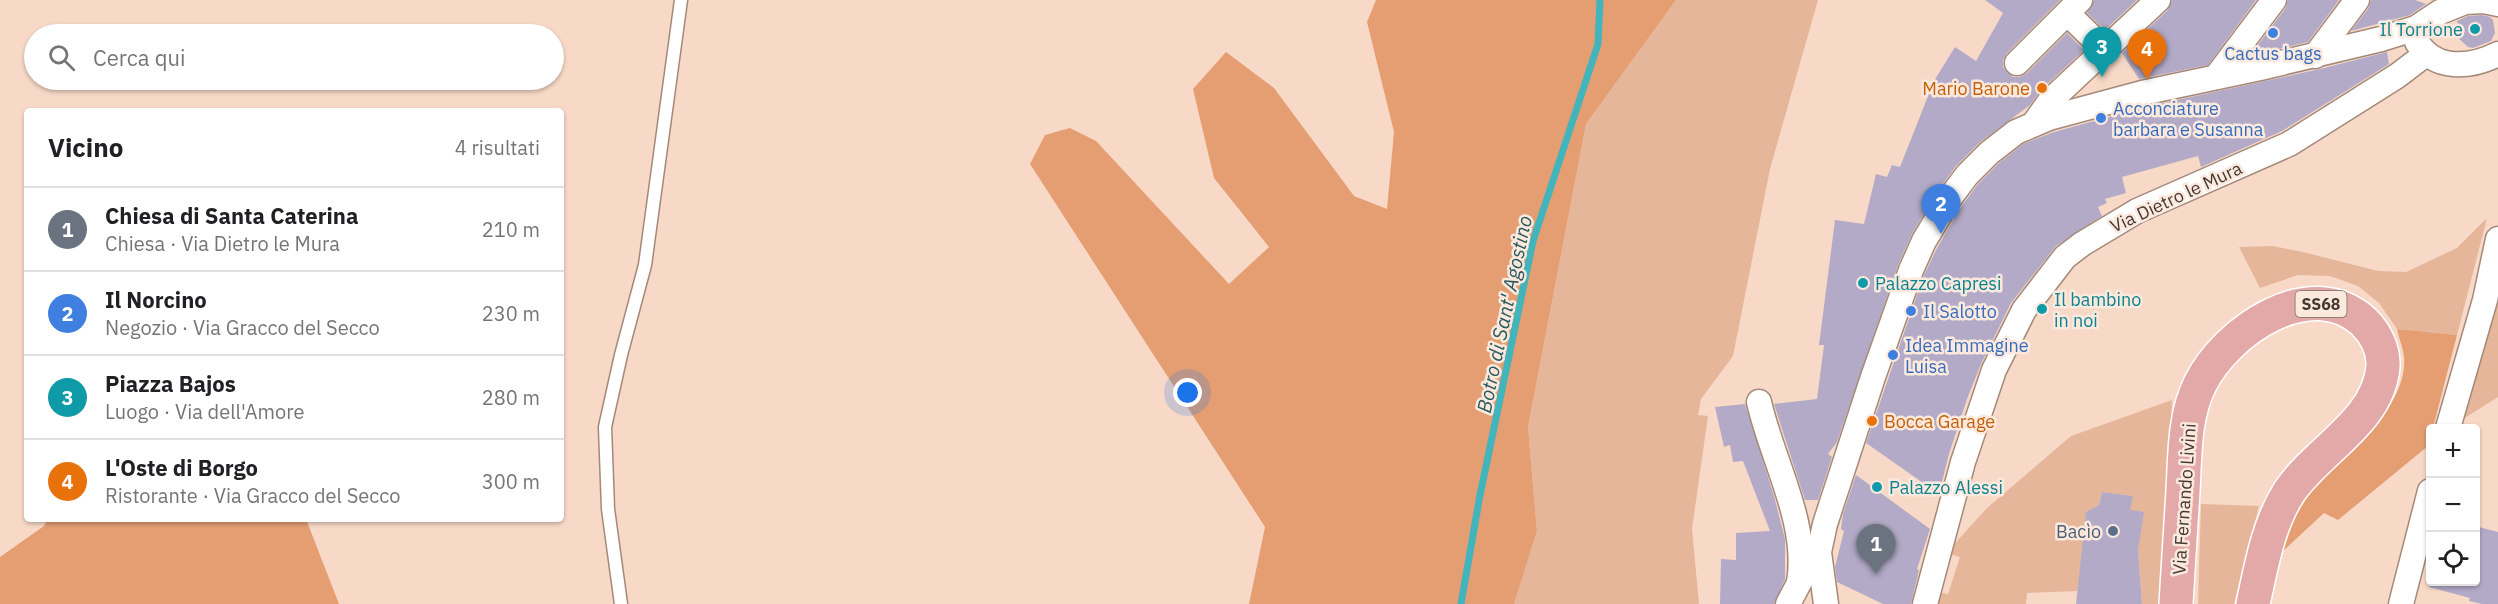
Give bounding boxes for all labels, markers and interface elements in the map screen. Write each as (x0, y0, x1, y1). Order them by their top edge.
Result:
place label: Il Torrione (2380, 18, 2463, 41)
marker: Il Torrione (2468, 22, 2482, 36)
search box (24, 24, 564, 90)
marker: Cactus bags (2266, 26, 2280, 40)
pin: 3 (2082, 28, 2122, 77)
pin: 4 (2128, 29, 2166, 79)
icon: search (45, 41, 78, 74)
place label: Cactus bags (2224, 42, 2322, 65)
text: Cerca qui (93, 43, 185, 72)
place label: Mario Barone (1922, 77, 2030, 100)
marker: Mario Barone (2035, 81, 2049, 95)
place label: Acconciature barbara e Susanna (2113, 97, 2264, 141)
marker: Acconciature barbara e Susanna (2094, 111, 2108, 125)
text: Vicino (48, 130, 123, 164)
text: 4 risultati (455, 134, 540, 161)
street label: Via Dietro le Mura (2106, 156, 2246, 238)
pin: 2 (1922, 184, 1960, 234)
text: Chiesa di Santa Caterina (105, 201, 358, 230)
water label: Botro di Sant' Agostino (1470, 213, 1538, 415)
text: 1 (62, 216, 74, 243)
text: 210 m (482, 216, 540, 243)
text: Chiesa · Via Dietro le Mura (105, 230, 340, 257)
place label: Palazzo Capresi (1875, 272, 2002, 295)
marker: Palazzo Capresi (1856, 276, 1870, 290)
text: Il Norcino (105, 285, 207, 314)
place label: Il bambino in noi (2054, 288, 2141, 332)
road number: SS68 (2296, 291, 2346, 317)
text: 2 (62, 300, 74, 327)
text: 230 m (482, 300, 540, 327)
place label: Il Salotto (1923, 300, 1997, 323)
marker: Il bambino in noi (2035, 302, 2049, 316)
marker: Il Salotto (1904, 304, 1918, 318)
text: Negozio · Via Gracco del Secco (105, 314, 380, 341)
place label: Idea Immagine Luisa (1905, 334, 2029, 378)
marker: Idea Immagine Luisa (1886, 348, 1900, 362)
text: Piazza Bajos (105, 369, 236, 398)
your location (1173, 378, 1202, 407)
text: 3 (62, 384, 74, 411)
text: 280 m (482, 384, 540, 411)
text: Luogo · Via dell'Amore (105, 398, 304, 425)
place label: Bocca Garage (1884, 410, 1995, 433)
marker: Bocca Garage (1865, 414, 1879, 428)
street label: Via Fernando Livini (2167, 422, 2201, 576)
map controls (2426, 424, 2480, 586)
button: + (2426, 424, 2480, 478)
text: L'Oste di Borgo (105, 453, 258, 482)
text: 4 (62, 468, 74, 495)
text: 300 m (482, 468, 540, 495)
place label: Palazzo Alessi (1889, 476, 2003, 499)
button: − (2426, 478, 2480, 532)
marker: Palazzo Alessi (1870, 480, 1884, 494)
text: Ristorante · Via Gracco del Secco (105, 482, 400, 509)
place label: Bacìo (2056, 520, 2101, 543)
pin: 1 (1856, 524, 1896, 574)
marker: Bacìo (2106, 524, 2120, 538)
button: locate (2426, 532, 2480, 586)

